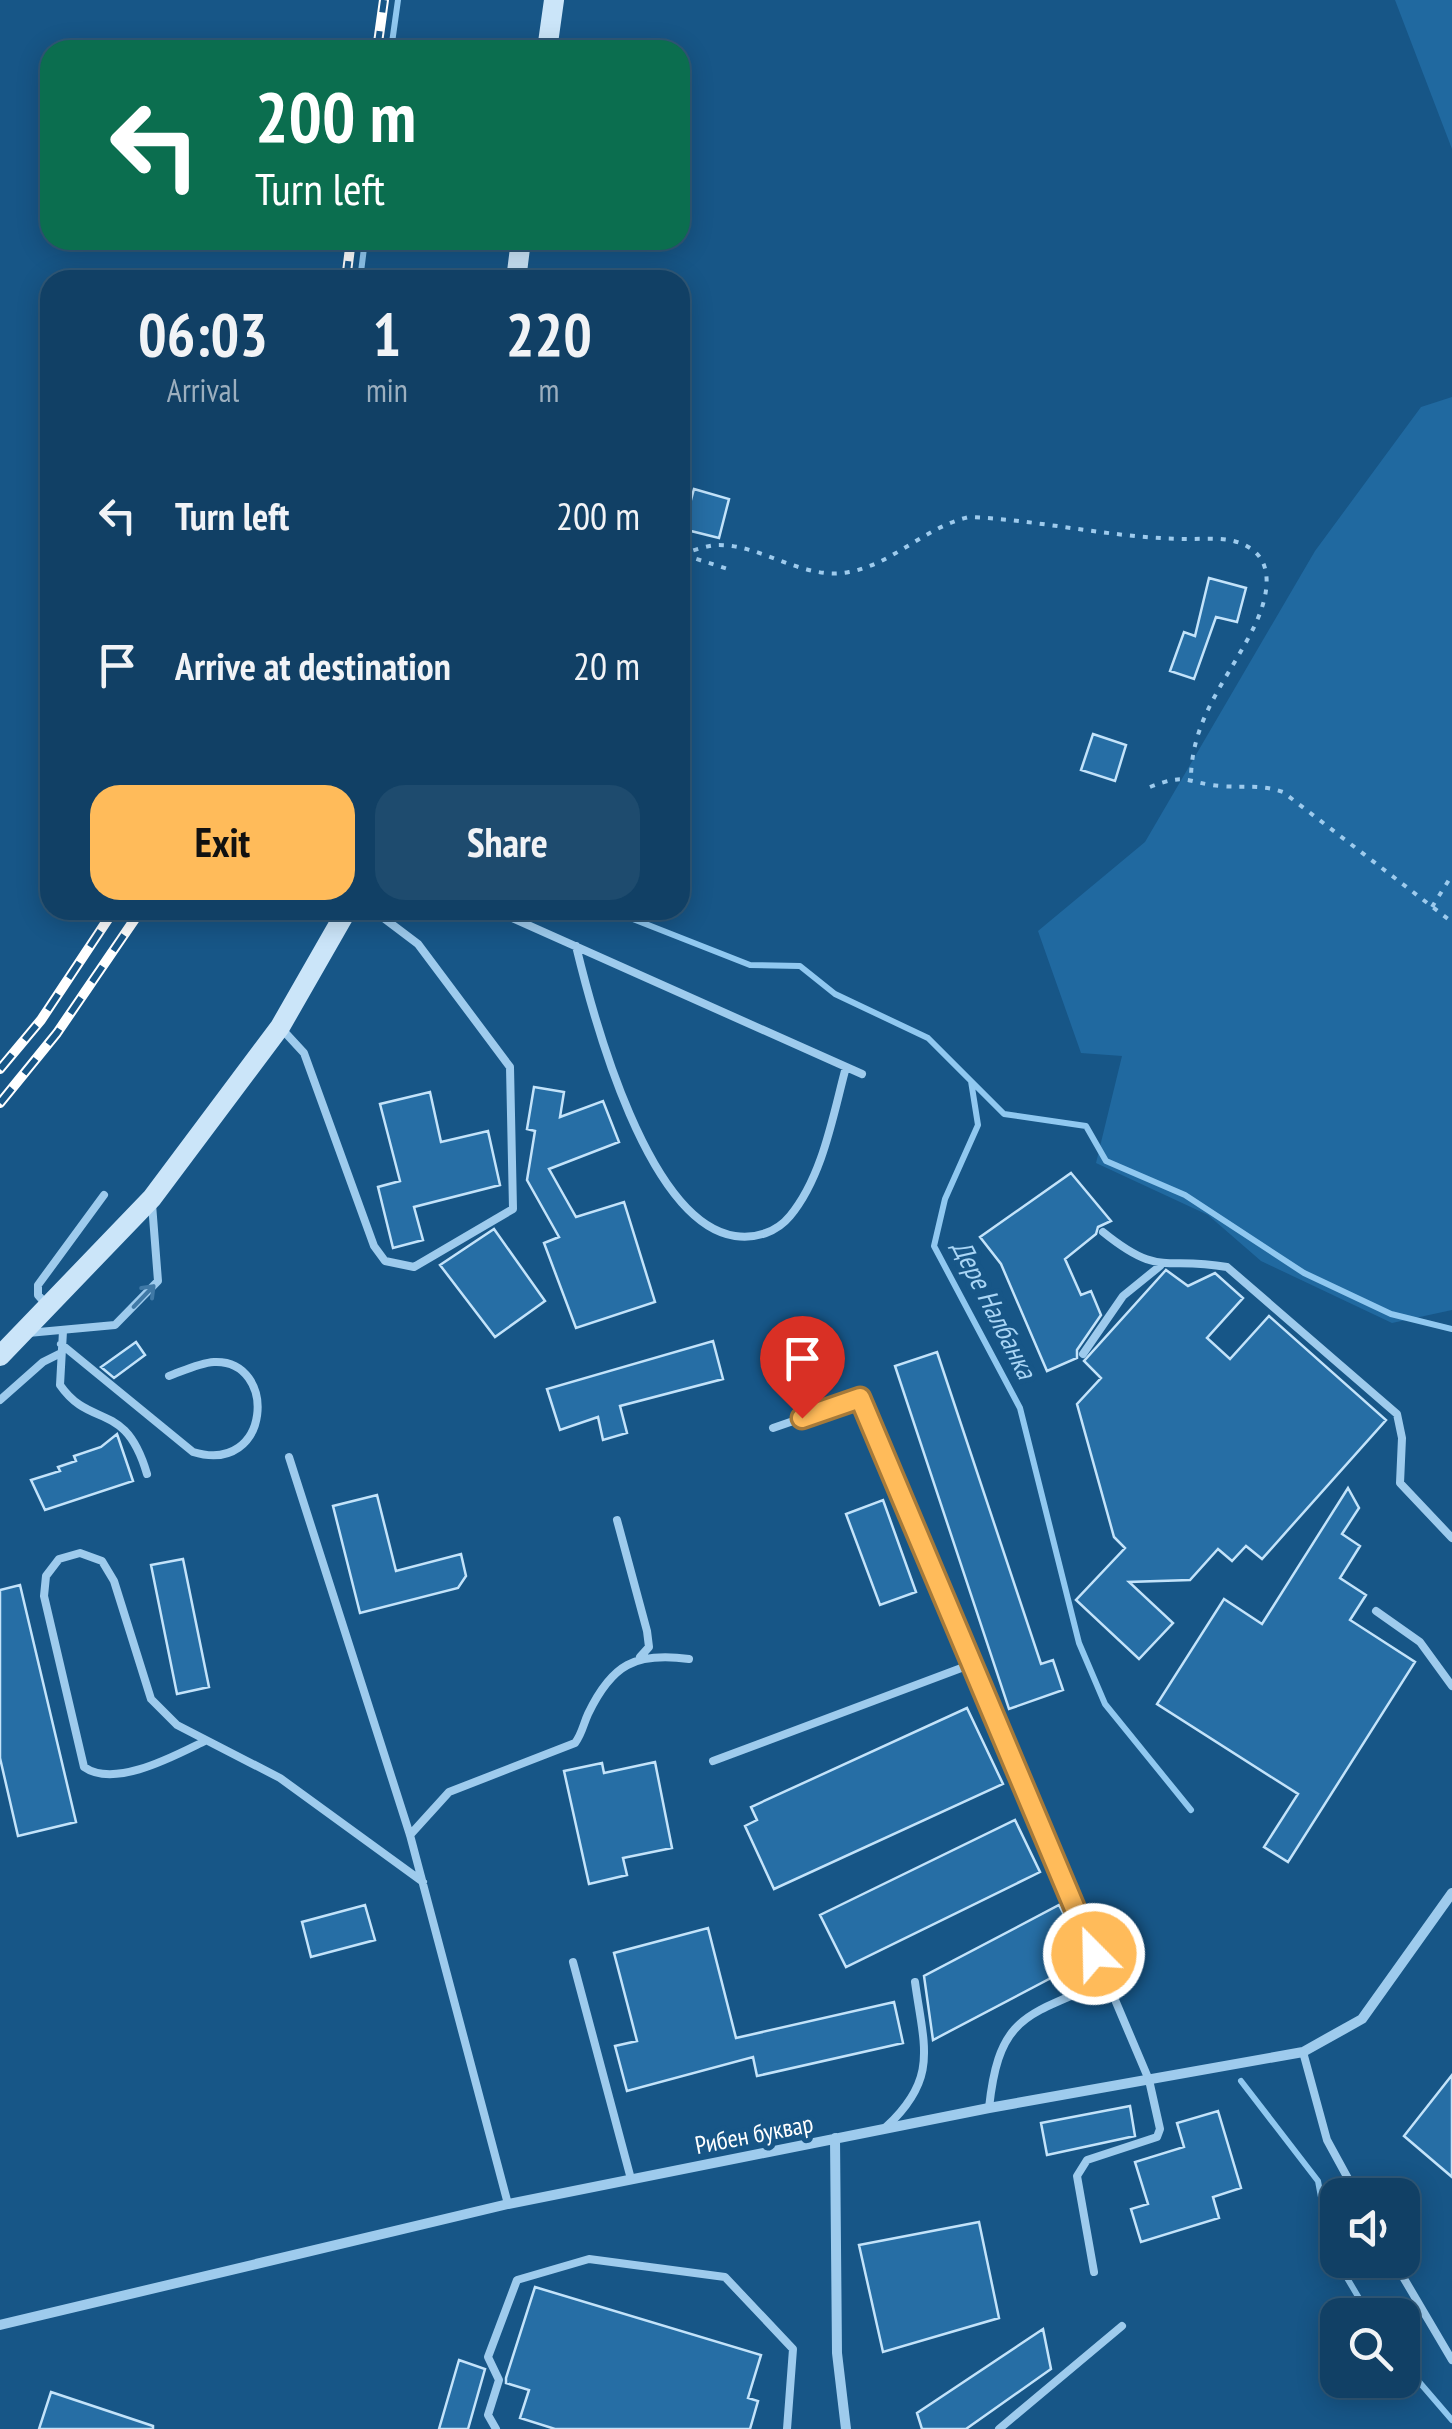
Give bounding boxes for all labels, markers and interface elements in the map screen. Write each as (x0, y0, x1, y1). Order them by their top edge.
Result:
text: 200 m (255, 71, 416, 161)
icon: left (90, 80, 220, 210)
text: Turn left (255, 159, 385, 217)
text: 06:03 (138, 295, 268, 373)
text: 1 (373, 295, 401, 373)
text: 220 (506, 295, 592, 373)
text: Arrival (167, 369, 239, 411)
text: min (366, 369, 408, 411)
text: m (538, 369, 559, 411)
icon: left (90, 488, 145, 543)
text: Turn left (175, 491, 289, 540)
text: 200 m (556, 491, 640, 540)
icon: arrive (90, 638, 145, 693)
text: Arrive at destination (175, 641, 451, 690)
text: 20 m (573, 641, 640, 690)
button: Exit (90, 785, 355, 900)
button: Share (375, 785, 640, 900)
water label: Дере Налбанка (944, 1232, 1047, 1386)
one-way arrow (131, 1284, 155, 1308)
pin (760, 1316, 845, 1419)
icon: arrive (775, 1331, 830, 1386)
position arrow (1042, 1902, 1146, 2006)
street label: Рибен буквар (692, 2107, 816, 2161)
map controls (1320, 2178, 1420, 2398)
button: sound (1320, 2178, 1420, 2278)
button: search (1320, 2298, 1420, 2398)

